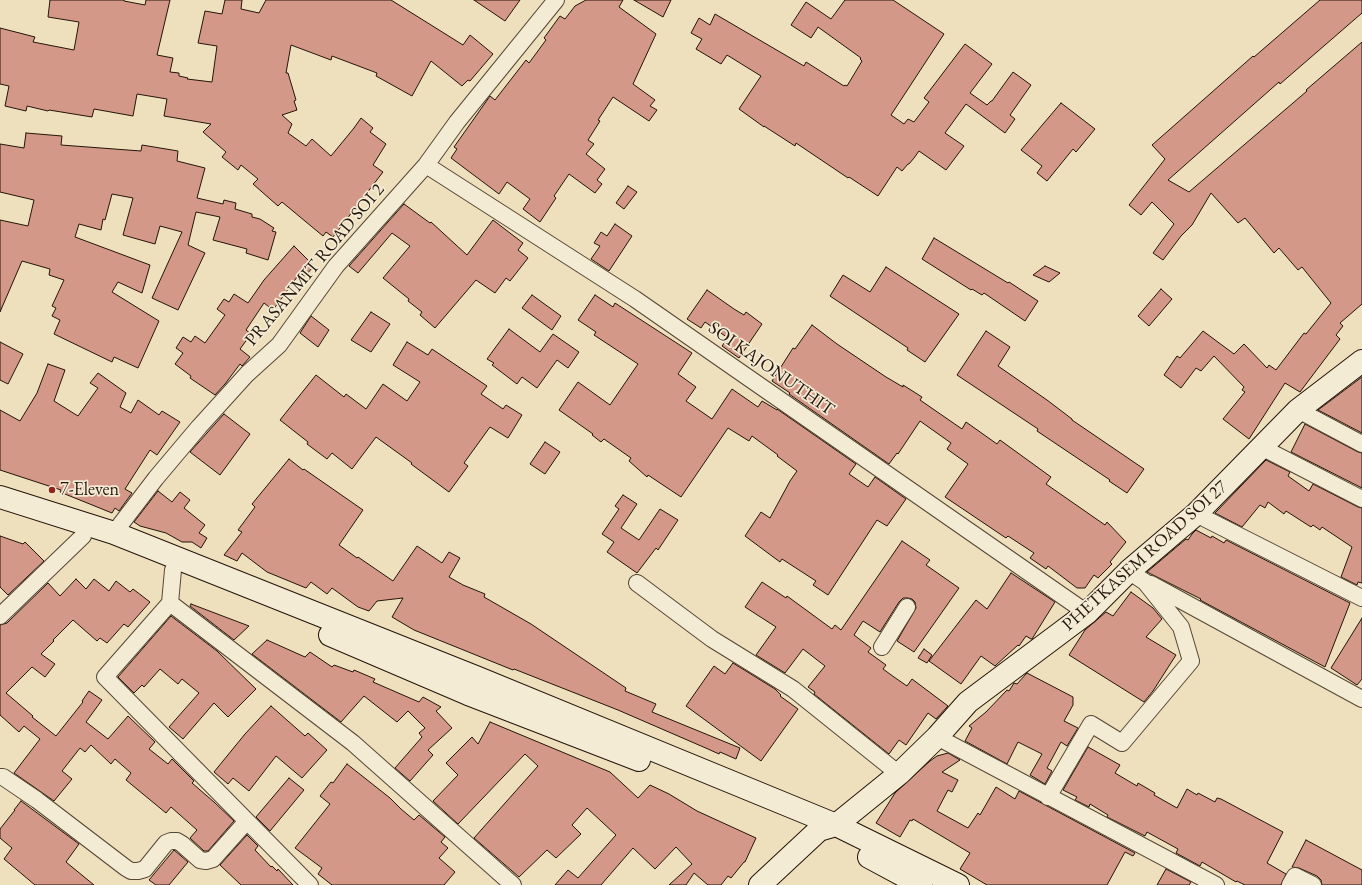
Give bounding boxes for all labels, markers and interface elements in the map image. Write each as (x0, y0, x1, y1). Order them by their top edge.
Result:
street label: PRASANMIT ROAD SOI 2 (241, 179, 389, 351)
street label: SOI KAJONUTHIT (704, 317, 838, 421)
street label: PHETKASEM ROAD SOI 27 (1058, 476, 1232, 636)
place label: 7-Eleven (60, 479, 119, 501)
marker: 7-Eleven (47, 485, 57, 495)

